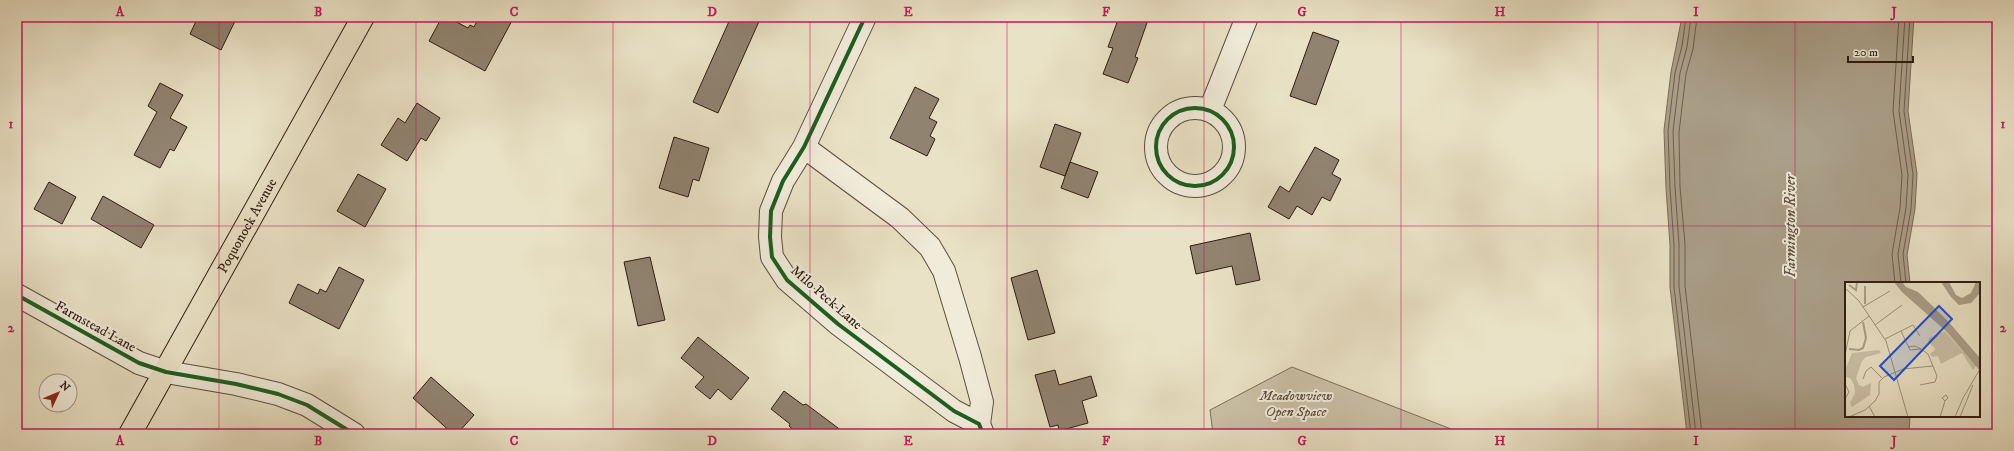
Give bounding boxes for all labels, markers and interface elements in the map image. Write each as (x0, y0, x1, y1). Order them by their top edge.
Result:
text: A (115, 4, 125, 20)
text: B (314, 4, 322, 20)
text: C (510, 4, 519, 20)
text: D (707, 4, 717, 20)
text: E (903, 4, 913, 20)
text: F (1102, 4, 1111, 20)
text: G (1297, 4, 1307, 20)
text: H (1495, 4, 1506, 20)
text: I (1693, 4, 1699, 20)
text: J (1889, 4, 1897, 21)
scale bar (1848, 38, 1913, 64)
text: 20 m (1854, 45, 1878, 60)
text: 1 (9, 116, 14, 132)
text: 1 (2001, 116, 2006, 132)
water label: Farmington River (1781, 173, 1800, 277)
street label: Poquonock Avenue (214, 175, 281, 276)
street label: Milo Peck Lane (787, 262, 866, 334)
inset map (1845, 282, 1980, 417)
street label: Farmstead Lane (52, 297, 139, 357)
text: 2 (8, 320, 15, 336)
text: 2 (2000, 320, 2007, 336)
north arrow (38, 373, 78, 413)
text: N (56, 379, 73, 395)
park label: Meadowview Open Space (1259, 387, 1332, 421)
text: A (115, 433, 125, 449)
text: B (314, 433, 322, 449)
text: C (510, 433, 519, 449)
text: D (707, 433, 717, 449)
text: E (903, 433, 913, 449)
text: F (1102, 433, 1111, 449)
text: G (1297, 433, 1307, 449)
text: H (1495, 433, 1506, 449)
text: I (1693, 433, 1699, 449)
text: J (1889, 433, 1897, 450)

